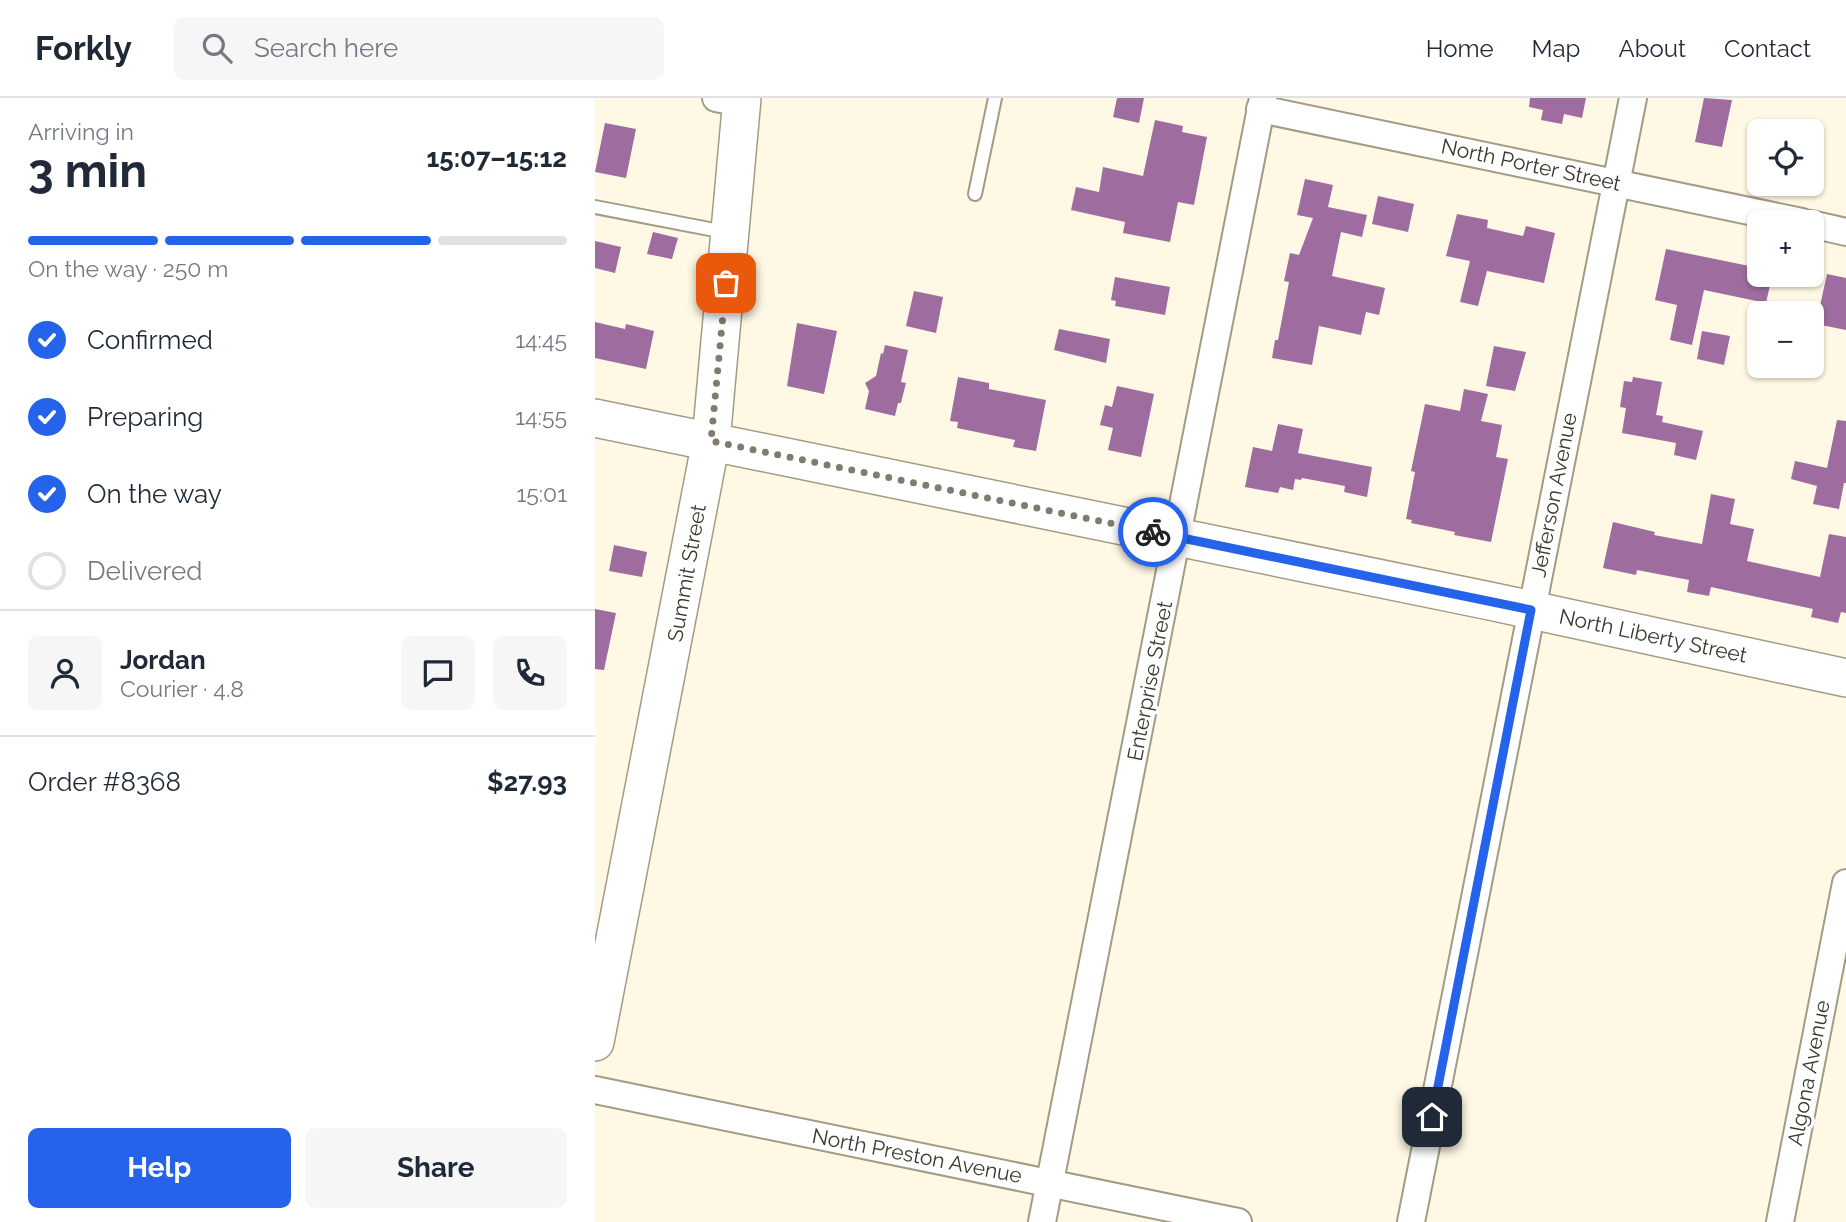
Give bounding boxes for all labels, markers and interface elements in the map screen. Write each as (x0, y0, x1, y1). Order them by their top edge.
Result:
search box (174, 17, 664, 80)
text: Forkly (35, 29, 132, 68)
icon: search (198, 29, 236, 67)
text: Search here (254, 33, 398, 63)
text: Home (1426, 34, 1494, 63)
text: Map (1532, 34, 1580, 63)
text: About (1618, 34, 1686, 63)
text: Contact (1724, 34, 1811, 63)
text: Arriving in (28, 118, 134, 145)
map controls (1747, 119, 1824, 378)
button: locate (1747, 119, 1824, 196)
street label: North Porter Street (1439, 133, 1623, 196)
text: 15:07–15:12 (426, 143, 567, 173)
text: 3 min (28, 144, 147, 198)
button: + (1747, 210, 1824, 287)
pin (696, 253, 756, 313)
text: On the way · 250 m (28, 255, 228, 282)
icon: bag (707, 264, 745, 302)
button: − (1747, 301, 1824, 378)
icon: check (28, 321, 66, 359)
text: Confirmed (87, 325, 213, 355)
text: 14:45 (515, 326, 567, 353)
icon: check (28, 398, 66, 436)
text: Preparing (87, 402, 203, 432)
text: 14:55 (515, 403, 567, 430)
street label: Jefferson Avenue (1525, 411, 1582, 579)
icon: check (28, 475, 66, 513)
text: On the way (87, 479, 222, 509)
text: 15:01 (516, 480, 567, 507)
courier (1118, 497, 1188, 567)
street label: Summit Street (662, 502, 711, 644)
icon: bike (1134, 513, 1172, 551)
text: Delivered (87, 556, 202, 586)
street label: Enterprise Street (1122, 599, 1177, 763)
street label: North Liberty Street (1557, 603, 1749, 668)
button: person (28, 636, 102, 710)
button: chat (401, 636, 475, 710)
button: phone (493, 636, 567, 710)
text: Jordan (120, 645, 206, 675)
text: Courier · 4.8 (120, 675, 244, 702)
text: Order #8368 (28, 767, 181, 797)
text: $27.93 (487, 767, 567, 797)
street label: Algona Avenue (1782, 998, 1835, 1148)
pin (1402, 1087, 1462, 1147)
icon: home (1413, 1098, 1451, 1136)
street label: North Preston Avenue (810, 1123, 1024, 1188)
button: Help (28, 1128, 291, 1208)
button: Share (305, 1128, 567, 1208)

